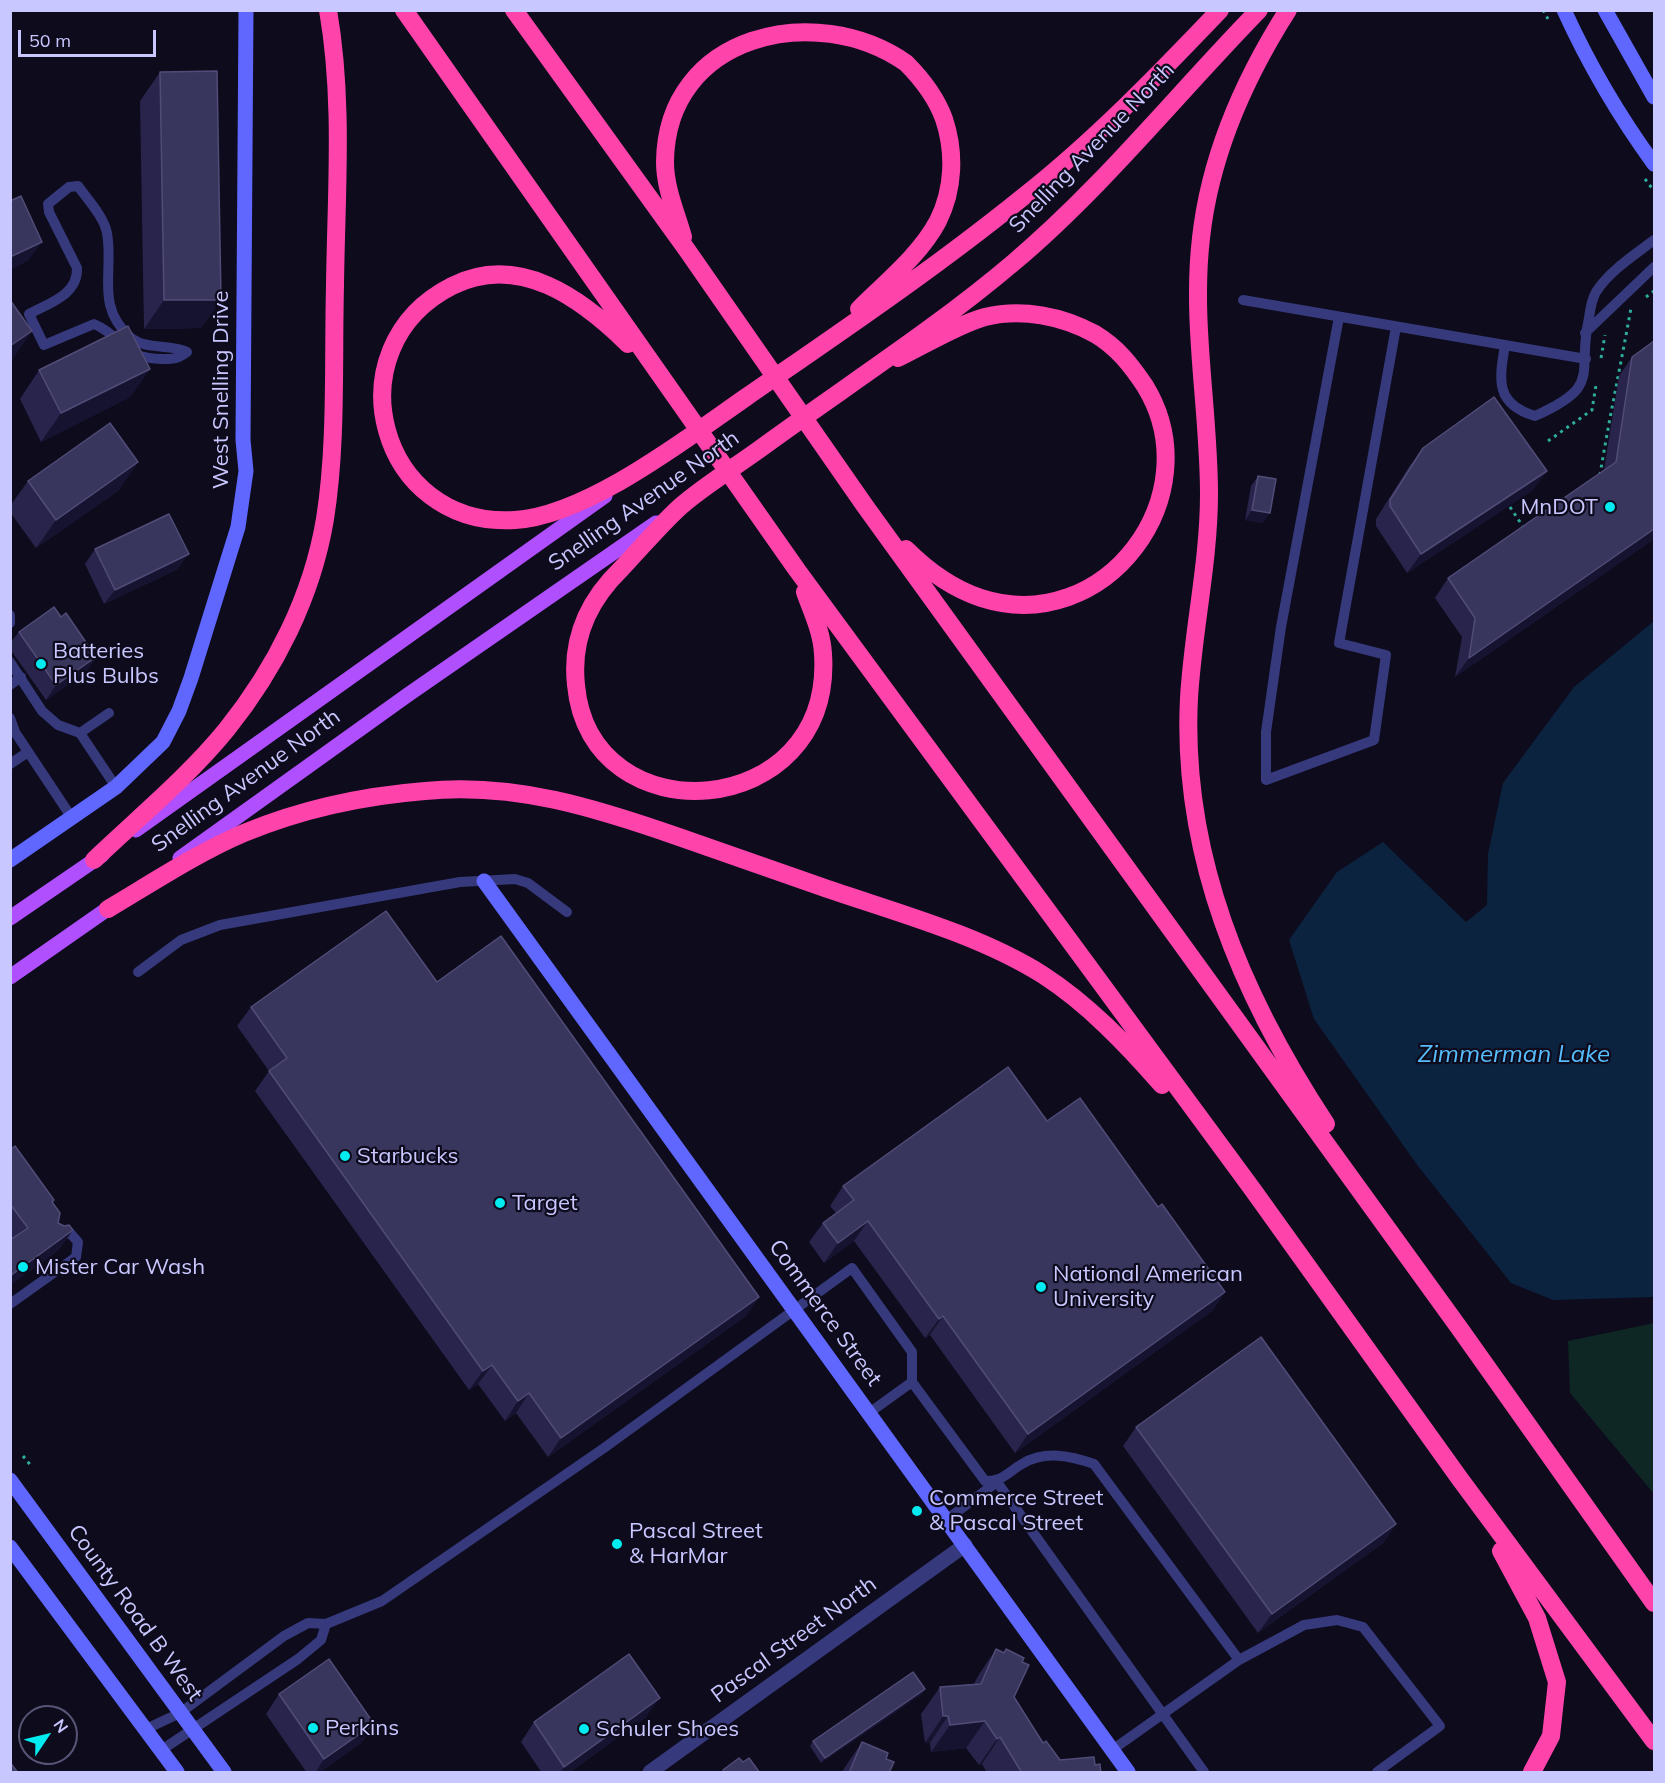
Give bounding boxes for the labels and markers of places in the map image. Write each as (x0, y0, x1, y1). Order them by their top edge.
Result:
place label: MnDOT (1520, 494, 1598, 520)
marker: MnDOT (1603, 500, 1617, 514)
place label: Batteries Plus Bulbs (53, 638, 159, 690)
marker: Batteries Plus Bulbs (34, 657, 48, 671)
place label: Starbucks (357, 1143, 458, 1169)
marker: Starbucks (338, 1149, 352, 1163)
place label: Target (512, 1190, 578, 1216)
marker: Target (493, 1196, 507, 1210)
place label: Mister Car Wash (35, 1254, 205, 1280)
marker: Mister Car Wash (16, 1260, 30, 1274)
place label: National American University (1053, 1261, 1243, 1312)
marker: National American University (1034, 1280, 1048, 1294)
place label: Commerce Street & Pascal Street (929, 1485, 1104, 1536)
marker: Commerce Street & Pascal Street (910, 1504, 924, 1518)
place label: Pascal Street & HarMar (629, 1518, 763, 1570)
marker: Pascal Street & HarMar (610, 1537, 624, 1551)
place label: Perkins (325, 1715, 399, 1741)
place label: Schuler Shoes (596, 1716, 739, 1742)
marker: Perkins (306, 1721, 320, 1735)
marker: Schuler Shoes (577, 1722, 591, 1736)

